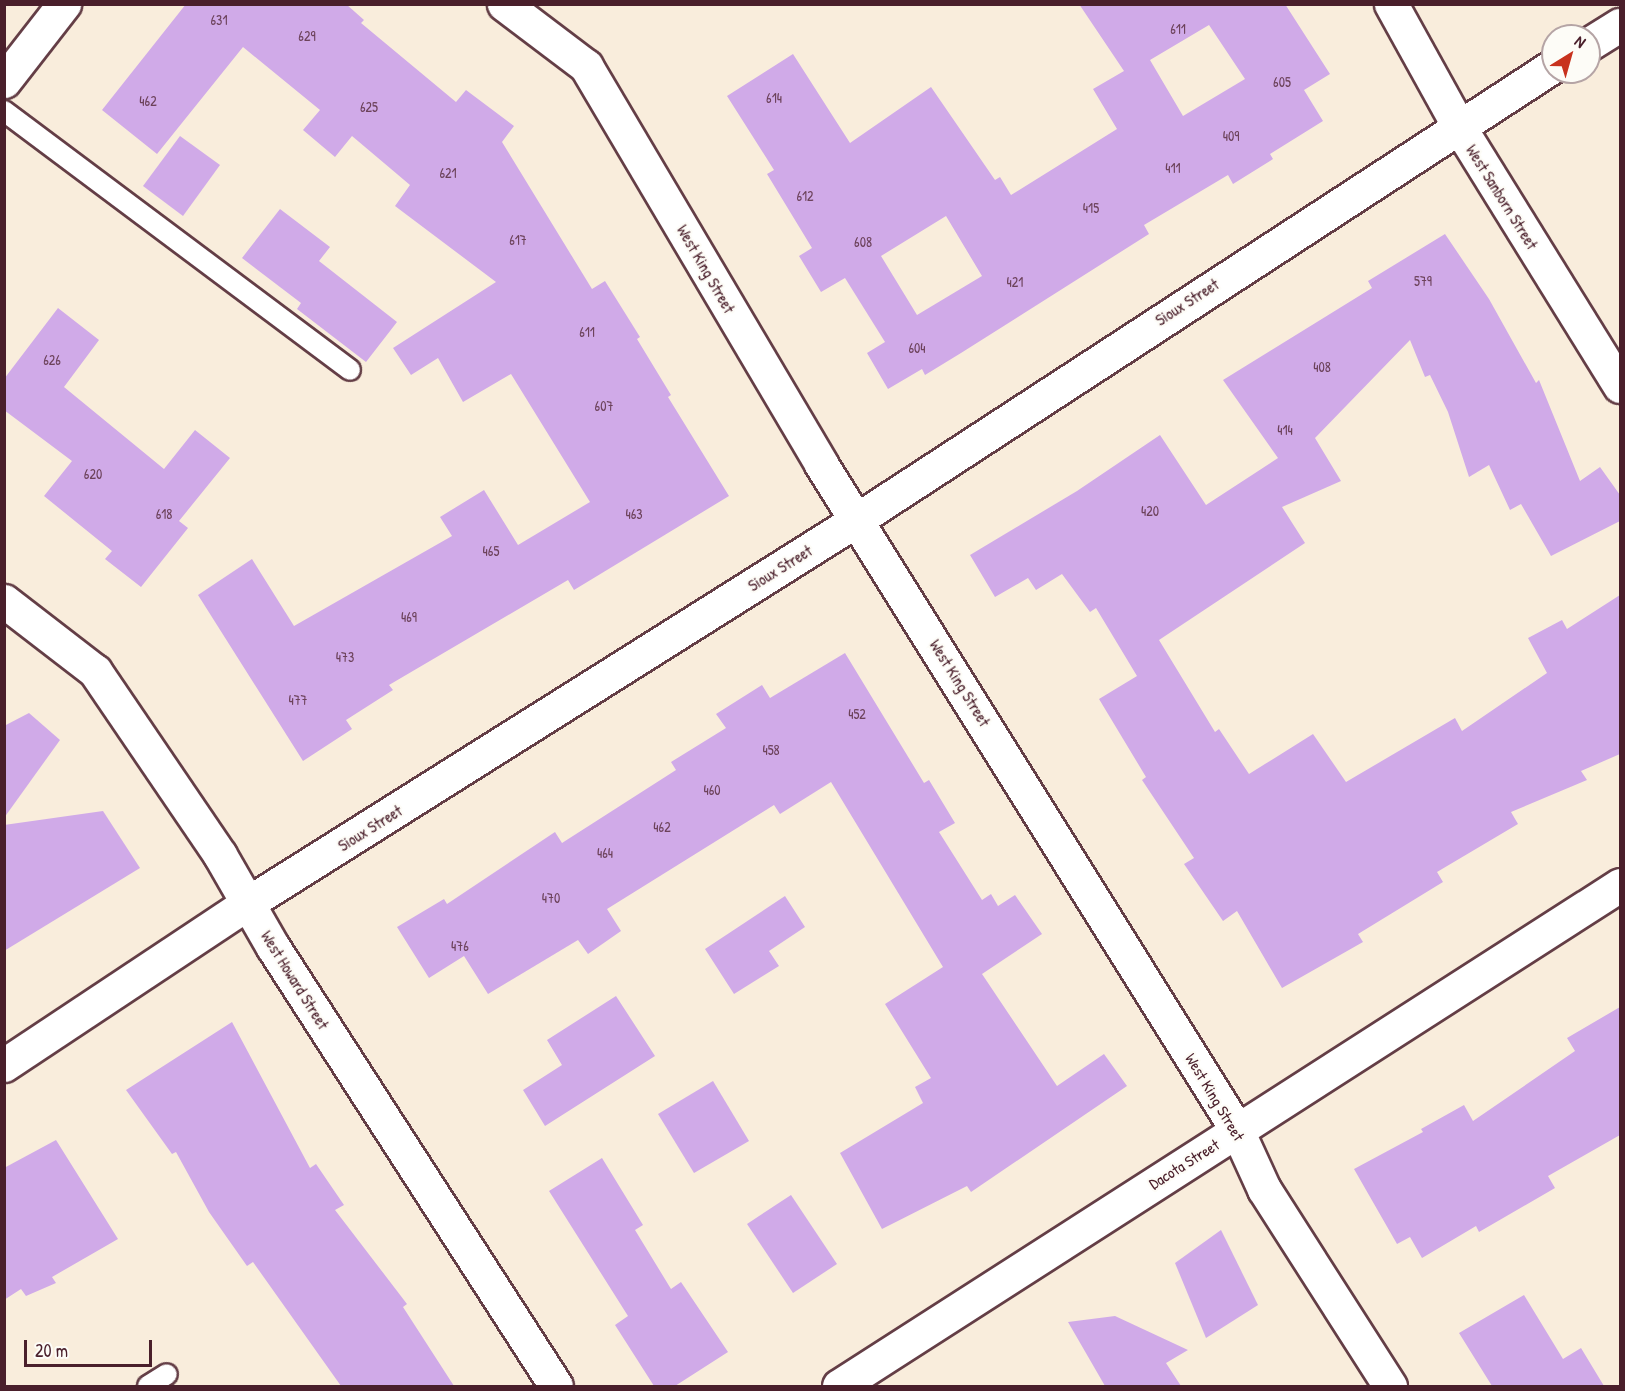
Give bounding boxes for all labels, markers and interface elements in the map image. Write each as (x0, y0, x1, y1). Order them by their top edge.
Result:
house number: 631 (211, 12, 227, 28)
house number: 611 (1170, 21, 1186, 37)
north arrow (1541, 24, 1601, 84)
house number: 629 (298, 28, 316, 44)
text: N (1571, 30, 1591, 53)
house number: 605 (1273, 74, 1291, 90)
house number: 614 (766, 90, 782, 106)
house number: 462 (139, 93, 157, 109)
house number: 625 (360, 99, 378, 115)
house number: 409 (1223, 128, 1239, 144)
street label: West Sanborn Street (1462, 141, 1542, 253)
house number: 411 (1165, 160, 1181, 176)
house number: 621 (439, 165, 457, 181)
house number: 612 (796, 188, 814, 204)
house number: 415 (1083, 200, 1099, 216)
street label: West King Street (673, 221, 739, 317)
house number: 617 (509, 232, 527, 248)
house number: 608 (854, 234, 872, 250)
house number: 579 (1414, 273, 1432, 289)
house number: 421 (1007, 274, 1023, 290)
street label: Sioux Street (1152, 274, 1222, 330)
house number: 611 (579, 324, 595, 340)
house number: 604 (908, 340, 926, 356)
house number: 626 (43, 352, 61, 368)
house number: 408 (1313, 359, 1331, 375)
house number: 607 (595, 398, 613, 414)
house number: 414 (1277, 422, 1293, 438)
house number: 620 (84, 466, 102, 482)
house number: 420 (1141, 503, 1159, 519)
house number: 618 (156, 506, 172, 522)
house number: 463 (625, 506, 643, 522)
street label: Sioux Street (744, 541, 816, 595)
house number: 465 (483, 543, 499, 559)
house number: 469 (401, 609, 417, 625)
street label: West King Street (926, 636, 994, 730)
house number: 473 (336, 649, 354, 665)
house number: 477 (288, 692, 308, 708)
house number: 452 (848, 706, 866, 722)
house number: 458 (762, 742, 780, 758)
house number: 460 (703, 782, 721, 798)
street label: Sioux Street (334, 801, 406, 855)
house number: 462 (653, 819, 671, 835)
house number: 464 (597, 845, 613, 861)
house number: 470 (542, 890, 560, 906)
street label: West Howard Street (257, 927, 333, 1033)
house number: 476 (451, 938, 469, 954)
street label: West King Street (1181, 1050, 1249, 1144)
street label: Dacota Street (1145, 1135, 1223, 1193)
scale bar (27, 1328, 154, 1366)
text: 20 m (35, 1338, 68, 1363)

